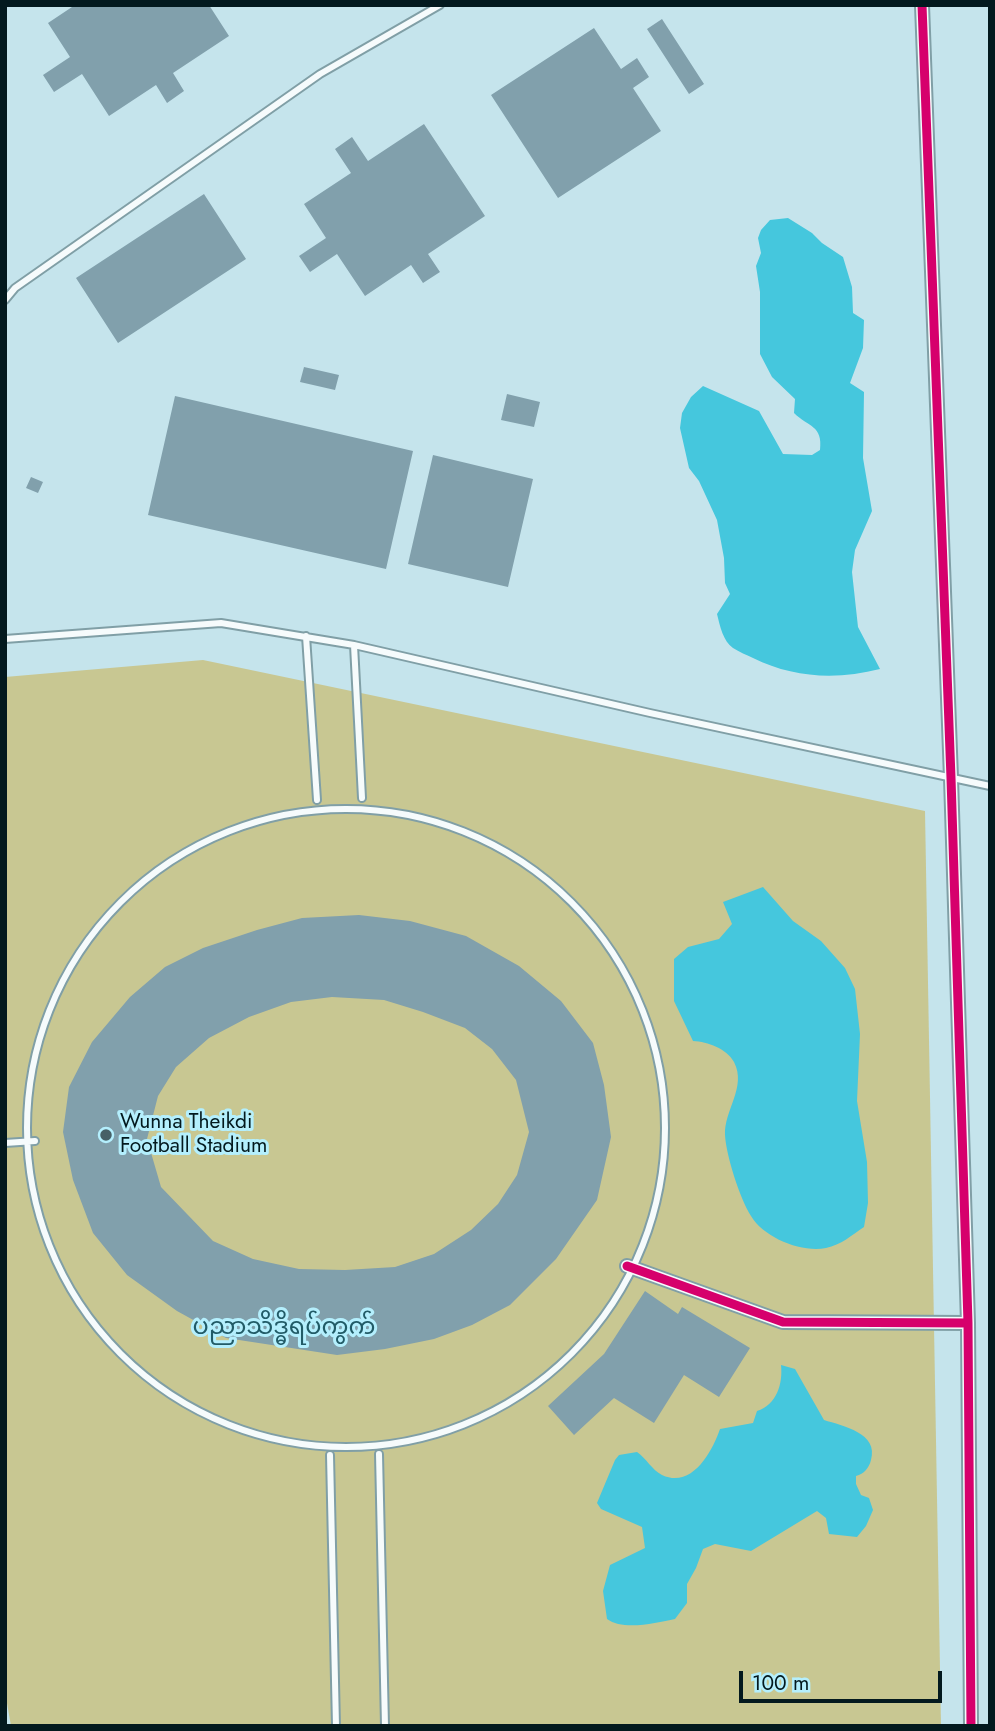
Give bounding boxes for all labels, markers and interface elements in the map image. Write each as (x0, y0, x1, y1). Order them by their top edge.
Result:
place label: Wunna Theikdi Football Stadium (120, 1110, 267, 1160)
marker: Wunna Theikdi Football Stadium (98, 1127, 114, 1143)
district label: ပညာသိဒ္ဓိရပ်ကွက် (193, 1314, 375, 1342)
scale bar (743, 1658, 946, 1702)
text: 100 m (752, 1668, 809, 1698)

